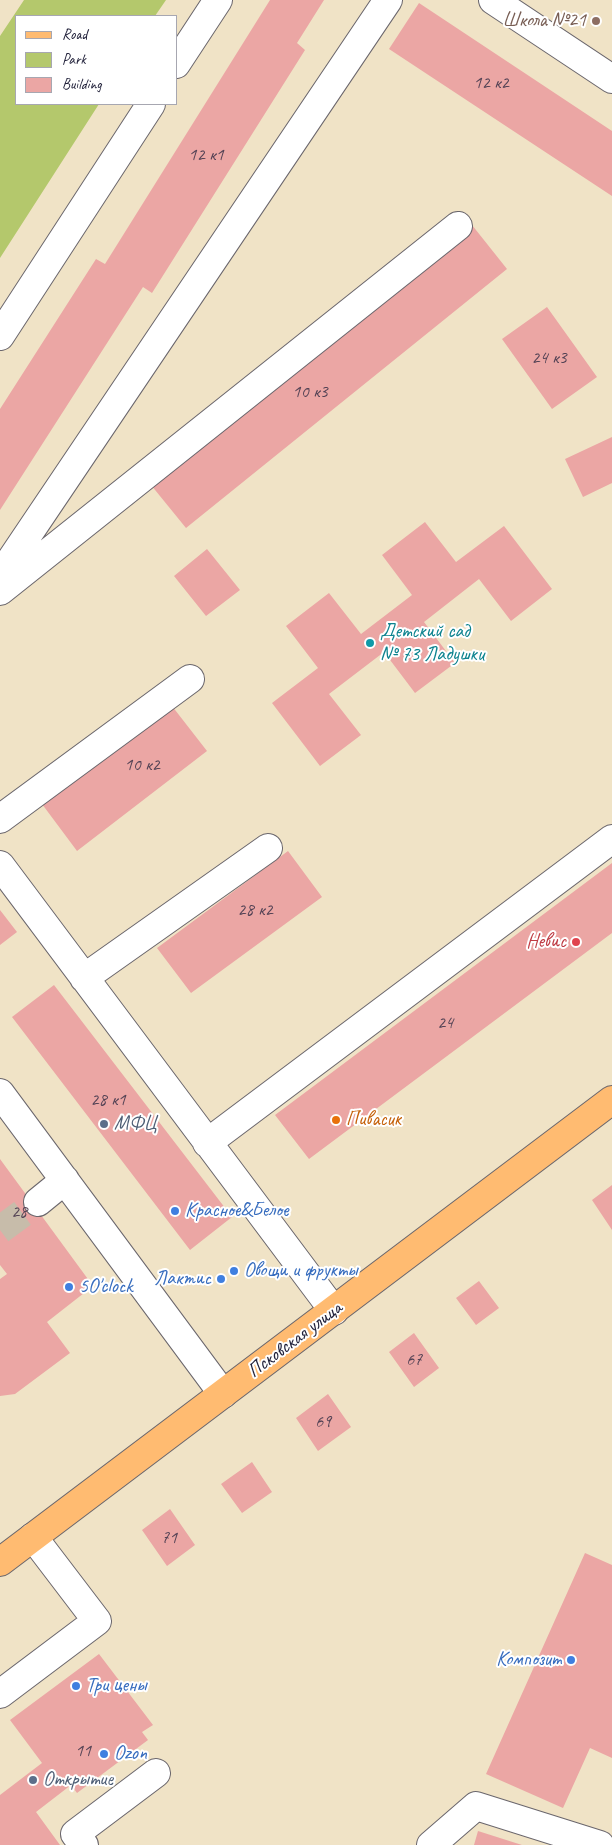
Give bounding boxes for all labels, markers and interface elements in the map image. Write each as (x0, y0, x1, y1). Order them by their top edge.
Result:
place label: Школа №21 (503, 9, 586, 33)
legend (15, 15, 178, 105)
marker: Школа №21 (590, 15, 602, 27)
text: Road (62, 25, 87, 44)
text: Park (62, 50, 86, 69)
house number: 12 к2 (473, 72, 509, 94)
text: Building (62, 75, 101, 94)
house number: 12 к1 (188, 144, 224, 166)
house number: 24 к3 (531, 347, 567, 369)
house number: 10 к3 (292, 381, 328, 403)
place label: Детский сад № 73 Ладушки (380, 620, 484, 667)
marker: Детский сад № 73 Ладушки (364, 637, 376, 649)
house number: 10 к2 (124, 754, 160, 776)
house number: 28 к2 (237, 899, 273, 921)
place label: Невис (526, 930, 566, 954)
marker: Невис (570, 936, 582, 948)
house number: 24 (437, 1012, 453, 1034)
house number: 28 к1 (90, 1089, 126, 1111)
place label: Пивасик (346, 1108, 401, 1132)
place label: МФЦ (114, 1112, 157, 1136)
marker: Пивасик (330, 1114, 342, 1126)
marker: МФЦ (98, 1118, 110, 1130)
place label: Красное&Белое (185, 1199, 289, 1223)
house number: 28 (11, 1201, 27, 1223)
marker: Красное&Белое (169, 1205, 181, 1217)
place label: Овощи и фрукты (244, 1259, 358, 1283)
marker: Овощи и фрукты (228, 1265, 240, 1277)
place label: Лактис (154, 1267, 211, 1291)
marker: Лактис (215, 1273, 227, 1285)
place label: 5O'clock (79, 1275, 133, 1299)
marker: 5O'clock (63, 1281, 75, 1293)
street label: Псковская улица (243, 1297, 347, 1383)
house number: 67 (406, 1349, 422, 1371)
house number: 69 (315, 1411, 331, 1433)
house number: 71 (161, 1527, 177, 1549)
place label: Композит (496, 1648, 561, 1672)
marker: Композит (565, 1654, 577, 1666)
place label: Три цены (86, 1674, 147, 1698)
marker: Три цены (70, 1680, 82, 1692)
house number: 11 (75, 1740, 91, 1762)
place label: Ozon (114, 1742, 147, 1766)
marker: Ozon (98, 1748, 110, 1760)
place label: Открытие (43, 1768, 113, 1792)
marker: Открытие (27, 1774, 39, 1786)

